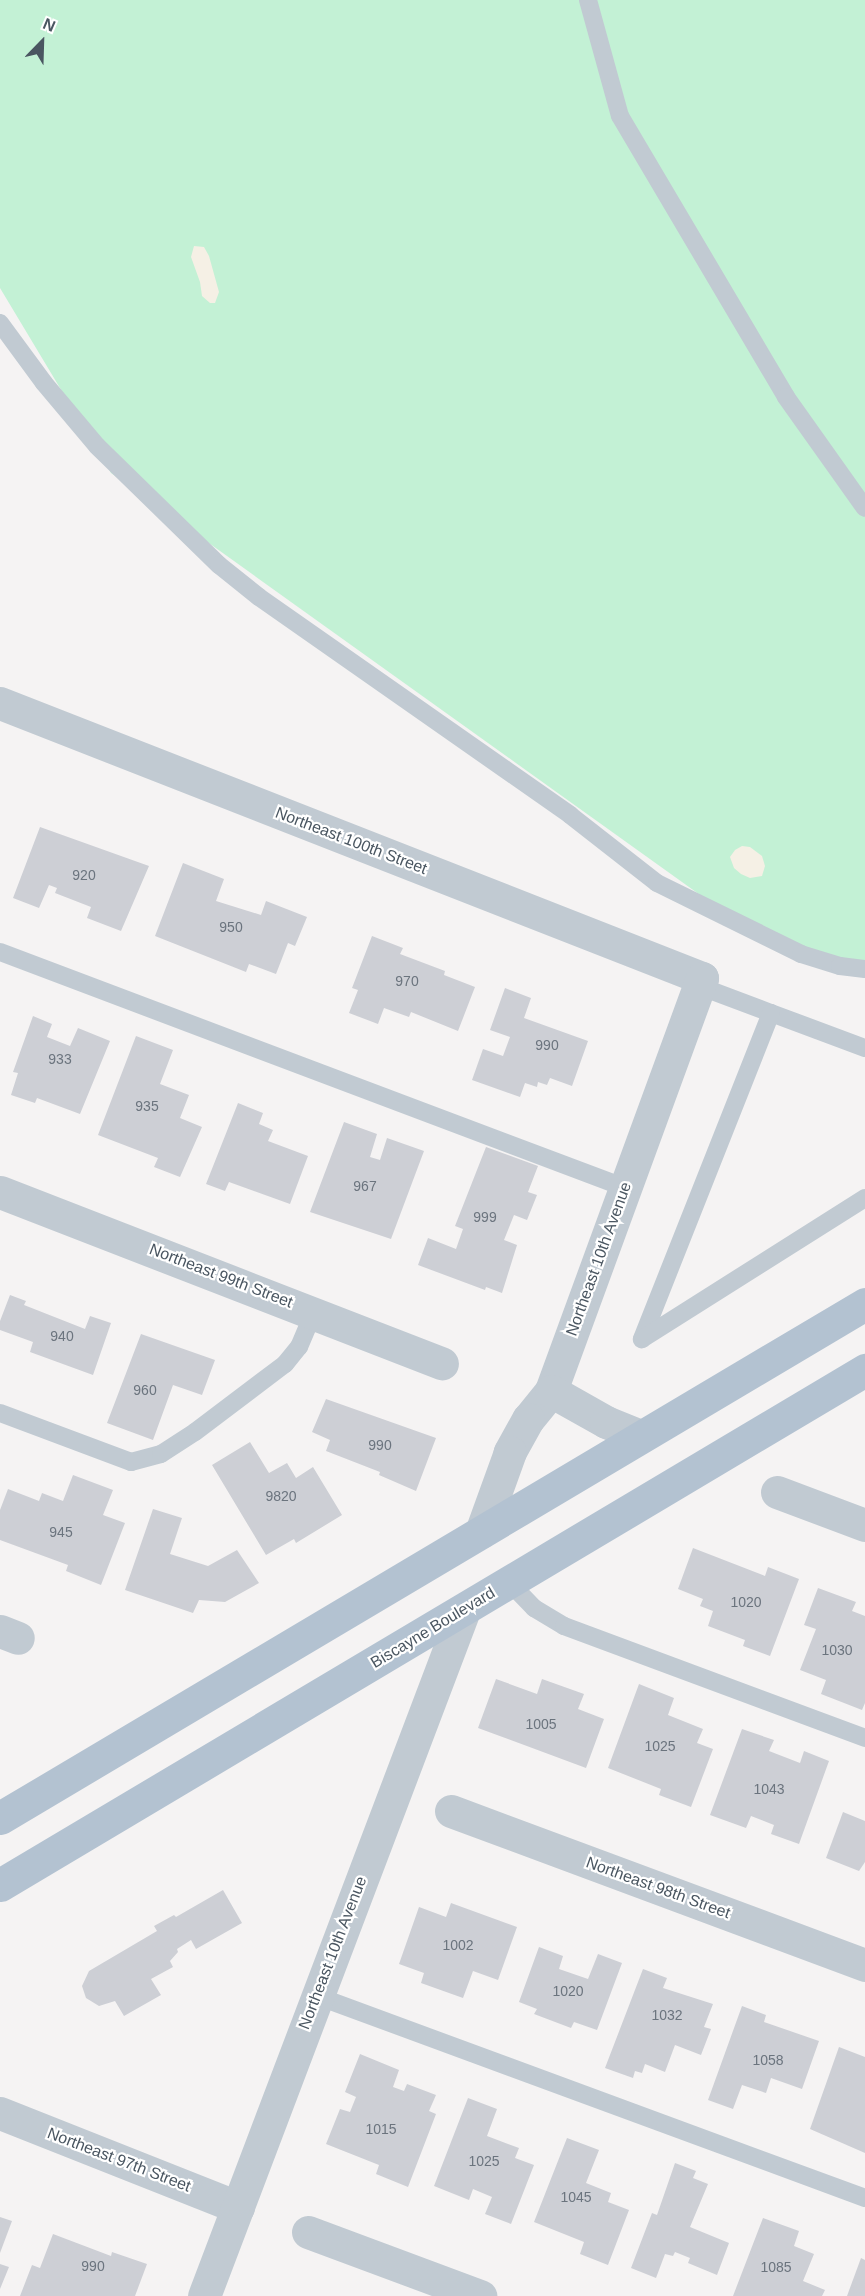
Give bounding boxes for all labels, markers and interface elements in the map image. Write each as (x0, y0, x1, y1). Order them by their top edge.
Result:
north arrow (12, 12, 72, 72)
text: N (41, 15, 58, 35)
street label: Northeast 100th Street (272, 803, 430, 879)
house number: 920 (72, 867, 96, 883)
house number: 950 (219, 919, 243, 935)
house number: 970 (395, 973, 419, 989)
house number: 990 (535, 1037, 559, 1053)
house number: 933 (48, 1051, 72, 1067)
house number: 935 (135, 1098, 159, 1114)
house number: 967 (353, 1178, 377, 1194)
street label: Northeast 10th Avenue (562, 1179, 636, 1339)
house number: 999 (473, 1209, 497, 1225)
street label: Northeast 99th Street (147, 1240, 295, 1312)
house number: 940 (50, 1328, 74, 1344)
house number: 960 (133, 1382, 157, 1398)
house number: 990 (368, 1437, 392, 1453)
house number: 9820 (265, 1488, 297, 1504)
house number: 945 (49, 1524, 73, 1540)
street label: Biscayne Boulevard (367, 1583, 499, 1673)
house number: 1020 (730, 1594, 762, 1610)
house number: 1030 (821, 1642, 853, 1658)
house number: 1005 (525, 1716, 557, 1732)
house number: 1025 (644, 1738, 676, 1754)
house number: 1043 (753, 1781, 785, 1797)
street label: Northeast 98th Street (583, 1853, 733, 1923)
street label: Northeast 10th Avenue (295, 1873, 371, 2033)
house number: 1002 (442, 1937, 474, 1953)
house number: 1020 (552, 1983, 584, 1999)
house number: 1032 (651, 2007, 683, 2023)
house number: 1058 (752, 2052, 784, 2068)
house number: 1015 (365, 2121, 397, 2137)
street label: Northeast 97th Street (45, 2124, 193, 2196)
house number: 1025 (468, 2153, 500, 2169)
house number: 1045 (560, 2189, 592, 2205)
house number: 990 (81, 2258, 105, 2274)
house number: 1085 (760, 2259, 792, 2275)

